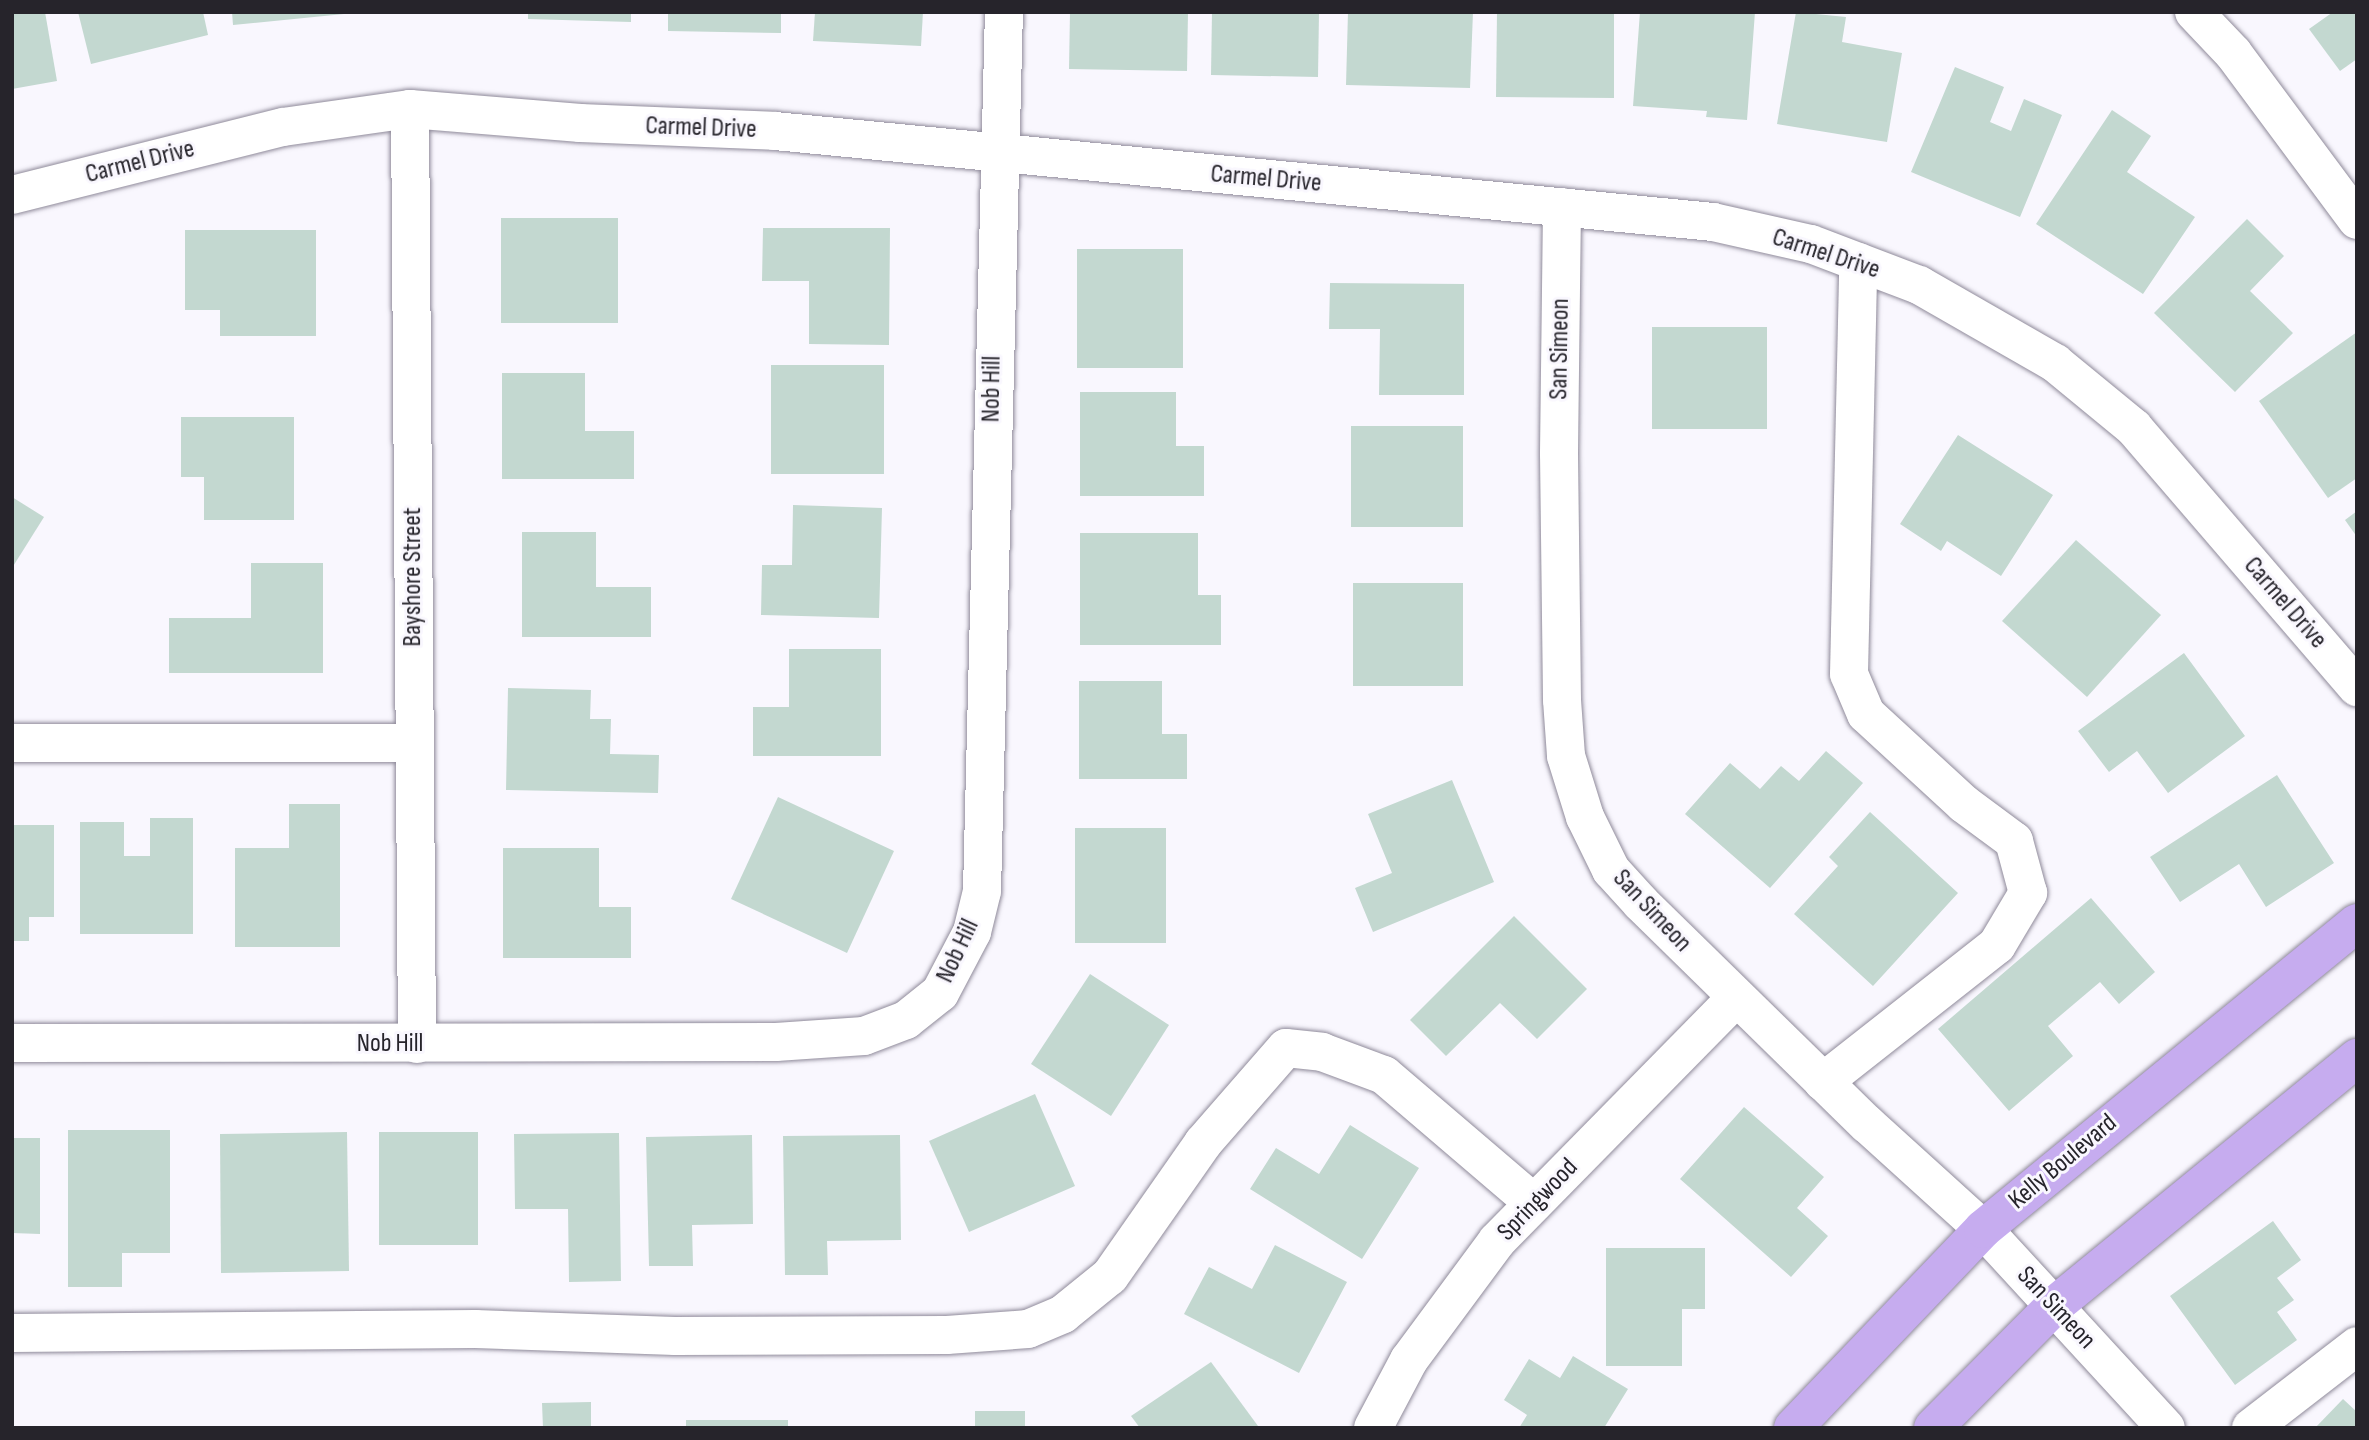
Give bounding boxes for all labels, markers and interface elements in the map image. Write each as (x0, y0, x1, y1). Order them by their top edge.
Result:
street label: Carmel Drive (645, 110, 757, 146)
street label: Carmel Drive (82, 133, 198, 191)
street label: Carmel Drive (1209, 159, 1323, 199)
street label: Carmel Drive (1768, 222, 1884, 286)
street label: San Simeon (1544, 298, 1576, 400)
street label: Nob Hill (976, 355, 1008, 423)
street label: Bayshore Street (397, 507, 429, 647)
street label: Carmel Drive (2237, 551, 2333, 655)
street label: San Simeon (1606, 863, 1698, 959)
street label: Nob Hill (930, 914, 986, 988)
street label: Nob Hill (357, 1028, 423, 1060)
street label: Kelly Boulevard (2003, 1108, 2123, 1216)
street label: Springwood (1491, 1152, 1585, 1248)
street label: San Simeon (2010, 1260, 2102, 1356)

